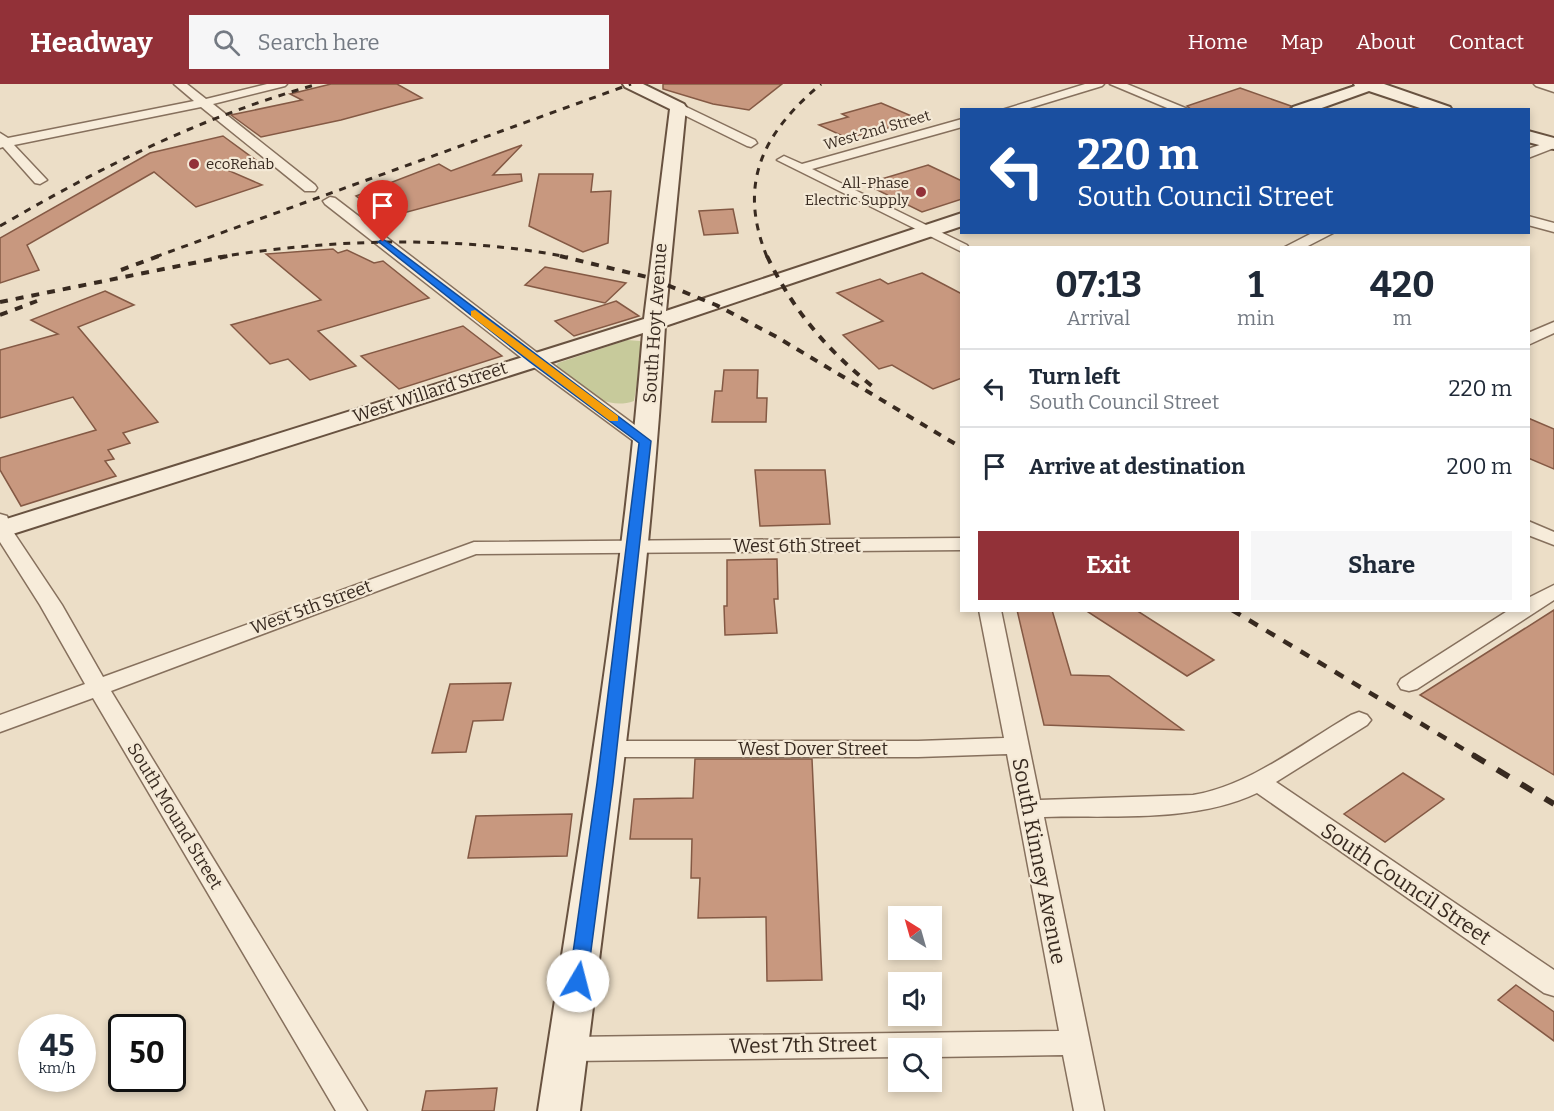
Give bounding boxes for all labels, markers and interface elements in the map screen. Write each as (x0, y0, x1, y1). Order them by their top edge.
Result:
search box (189, 15, 609, 69)
text: Headway (30, 26, 153, 59)
icon: search (210, 26, 243, 59)
text: Search here (258, 29, 380, 56)
text: Home (1188, 29, 1248, 55)
text: Map (1281, 29, 1323, 55)
text: About (1356, 29, 1416, 55)
text: Contact (1449, 29, 1524, 55)
street label: West 2nd Street (822, 106, 933, 154)
text: 220 m (1077, 130, 1199, 180)
icon: left (978, 132, 1056, 210)
place label: ecoRehab (206, 155, 274, 173)
marker: ecoRehab (187, 157, 201, 171)
place label: All-Phase Electric Supply (805, 174, 909, 209)
pin (357, 180, 408, 242)
text: South Council Street (1077, 181, 1334, 213)
marker: All-Phase Electric Supply (914, 185, 928, 199)
icon: arrive (366, 189, 399, 222)
street label: South Hoyt Avenue (638, 242, 672, 404)
text: 07:13 (1055, 263, 1142, 307)
text: 1 (1248, 263, 1264, 307)
text: 420 (1370, 263, 1435, 307)
text: Arrival (1067, 306, 1130, 330)
text: min (1237, 306, 1275, 330)
text: m (1393, 306, 1412, 330)
street label: West Willard Street (350, 356, 511, 427)
text: Turn left (1029, 363, 1121, 390)
icon: left (978, 372, 1011, 405)
text: 220 m (1449, 375, 1512, 402)
text: South Council Street (1029, 390, 1219, 414)
icon: arrive (978, 450, 1011, 483)
text: Arrive at destination (1029, 453, 1245, 480)
text: 200 m (1446, 453, 1512, 480)
button: Exit (978, 531, 1239, 600)
button: Share (1251, 531, 1512, 600)
street label: West 6th Street (733, 535, 862, 557)
street label: West 5th Street (247, 575, 375, 639)
street label: West Dover Street (738, 738, 888, 760)
street label: South Mound Street (123, 739, 228, 894)
street label: South Kinney Avenue (1006, 756, 1072, 966)
street label: South Council Street (1316, 817, 1496, 951)
north arrow (888, 906, 942, 960)
map controls (888, 906, 942, 1092)
position arrow (546, 949, 610, 1013)
button: sound (888, 972, 942, 1026)
speed limit sign: 50 (108, 1014, 186, 1092)
text: 45 (40, 1028, 74, 1064)
street label: West 7th Street (729, 1031, 877, 1059)
button: search (888, 1038, 942, 1092)
text: km/h (38, 1059, 76, 1077)

